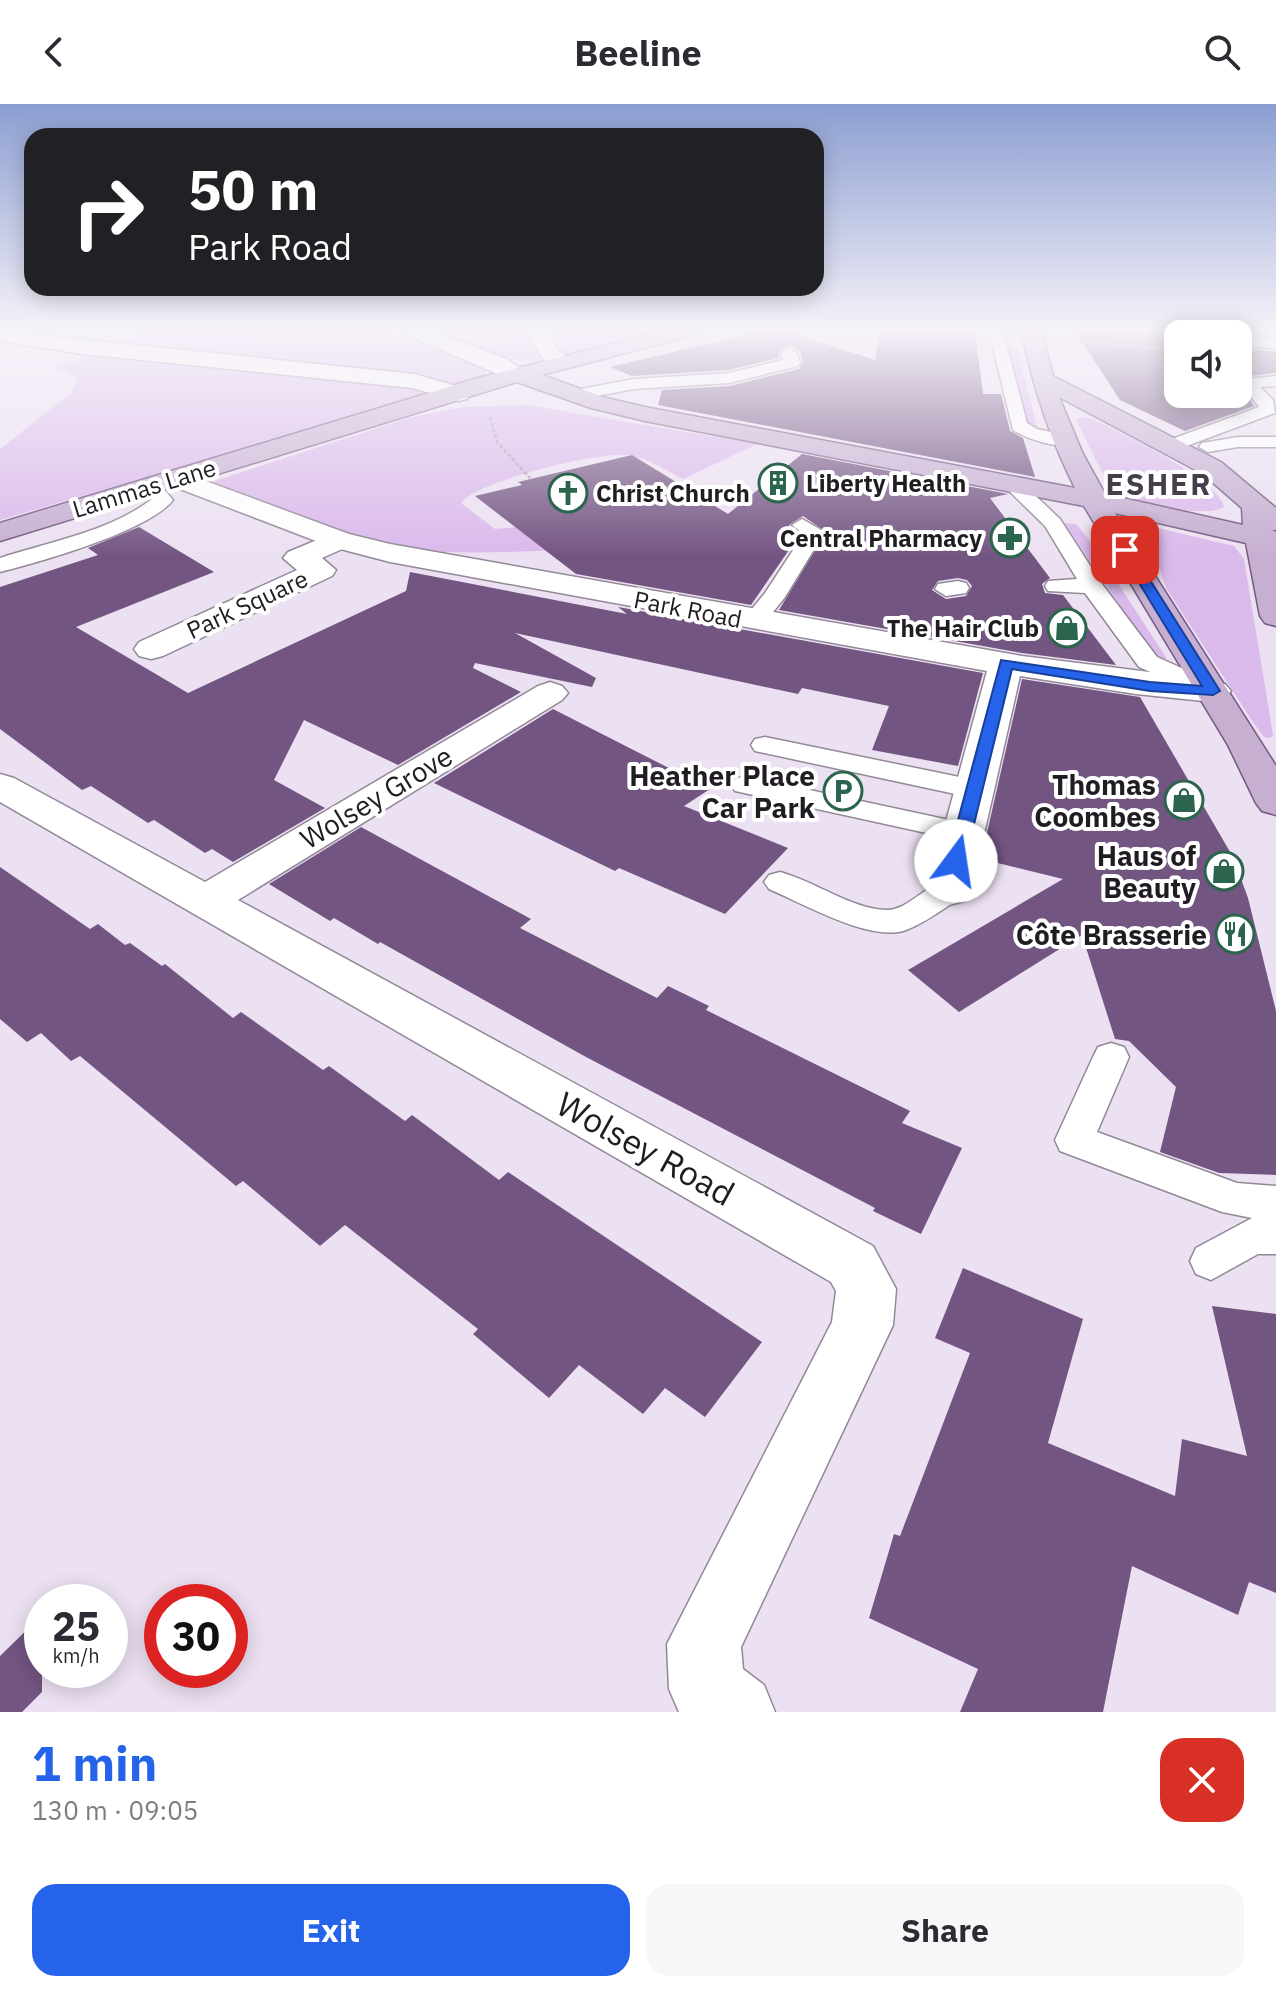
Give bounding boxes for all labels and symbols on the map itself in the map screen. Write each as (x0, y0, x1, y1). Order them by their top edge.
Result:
street label: Lammas Lane (68, 451, 220, 525)
building icon: Liberty Health (757, 462, 799, 504)
district label: ESHER (1105, 464, 1213, 503)
place label: Liberty Health (806, 467, 966, 499)
church icon: Christ Church (547, 472, 589, 514)
place label: Christ Church (596, 477, 750, 509)
pin (1091, 516, 1159, 584)
pharmacy icon: Central Pharmacy (989, 517, 1031, 559)
place label: Central Pharmacy (780, 522, 982, 554)
street label: Park Square (181, 562, 313, 646)
street label: Park Road (631, 583, 745, 635)
shop icon: The Hair Club (1046, 607, 1088, 649)
place label: The Hair Club (886, 612, 1039, 644)
street label: Wolsey Grove (293, 737, 459, 857)
place label: Heather Place Car Park (629, 757, 816, 826)
place label: Thomas Coombes (1034, 766, 1156, 835)
parking icon: Heather Place Car Park (822, 770, 864, 812)
shop icon: Thomas Coombes (1163, 779, 1205, 821)
position arrow (914, 819, 998, 903)
place label: Haus of Beauty (1097, 837, 1196, 906)
shop icon: Haus of Beauty (1203, 850, 1245, 892)
restaurant icon: Côte Brasserie (1214, 913, 1256, 955)
place label: Côte Brasserie (1016, 916, 1207, 953)
street label: Wolsey Road (549, 1081, 743, 1215)
speed limit sign: 30 (144, 1584, 248, 1688)

